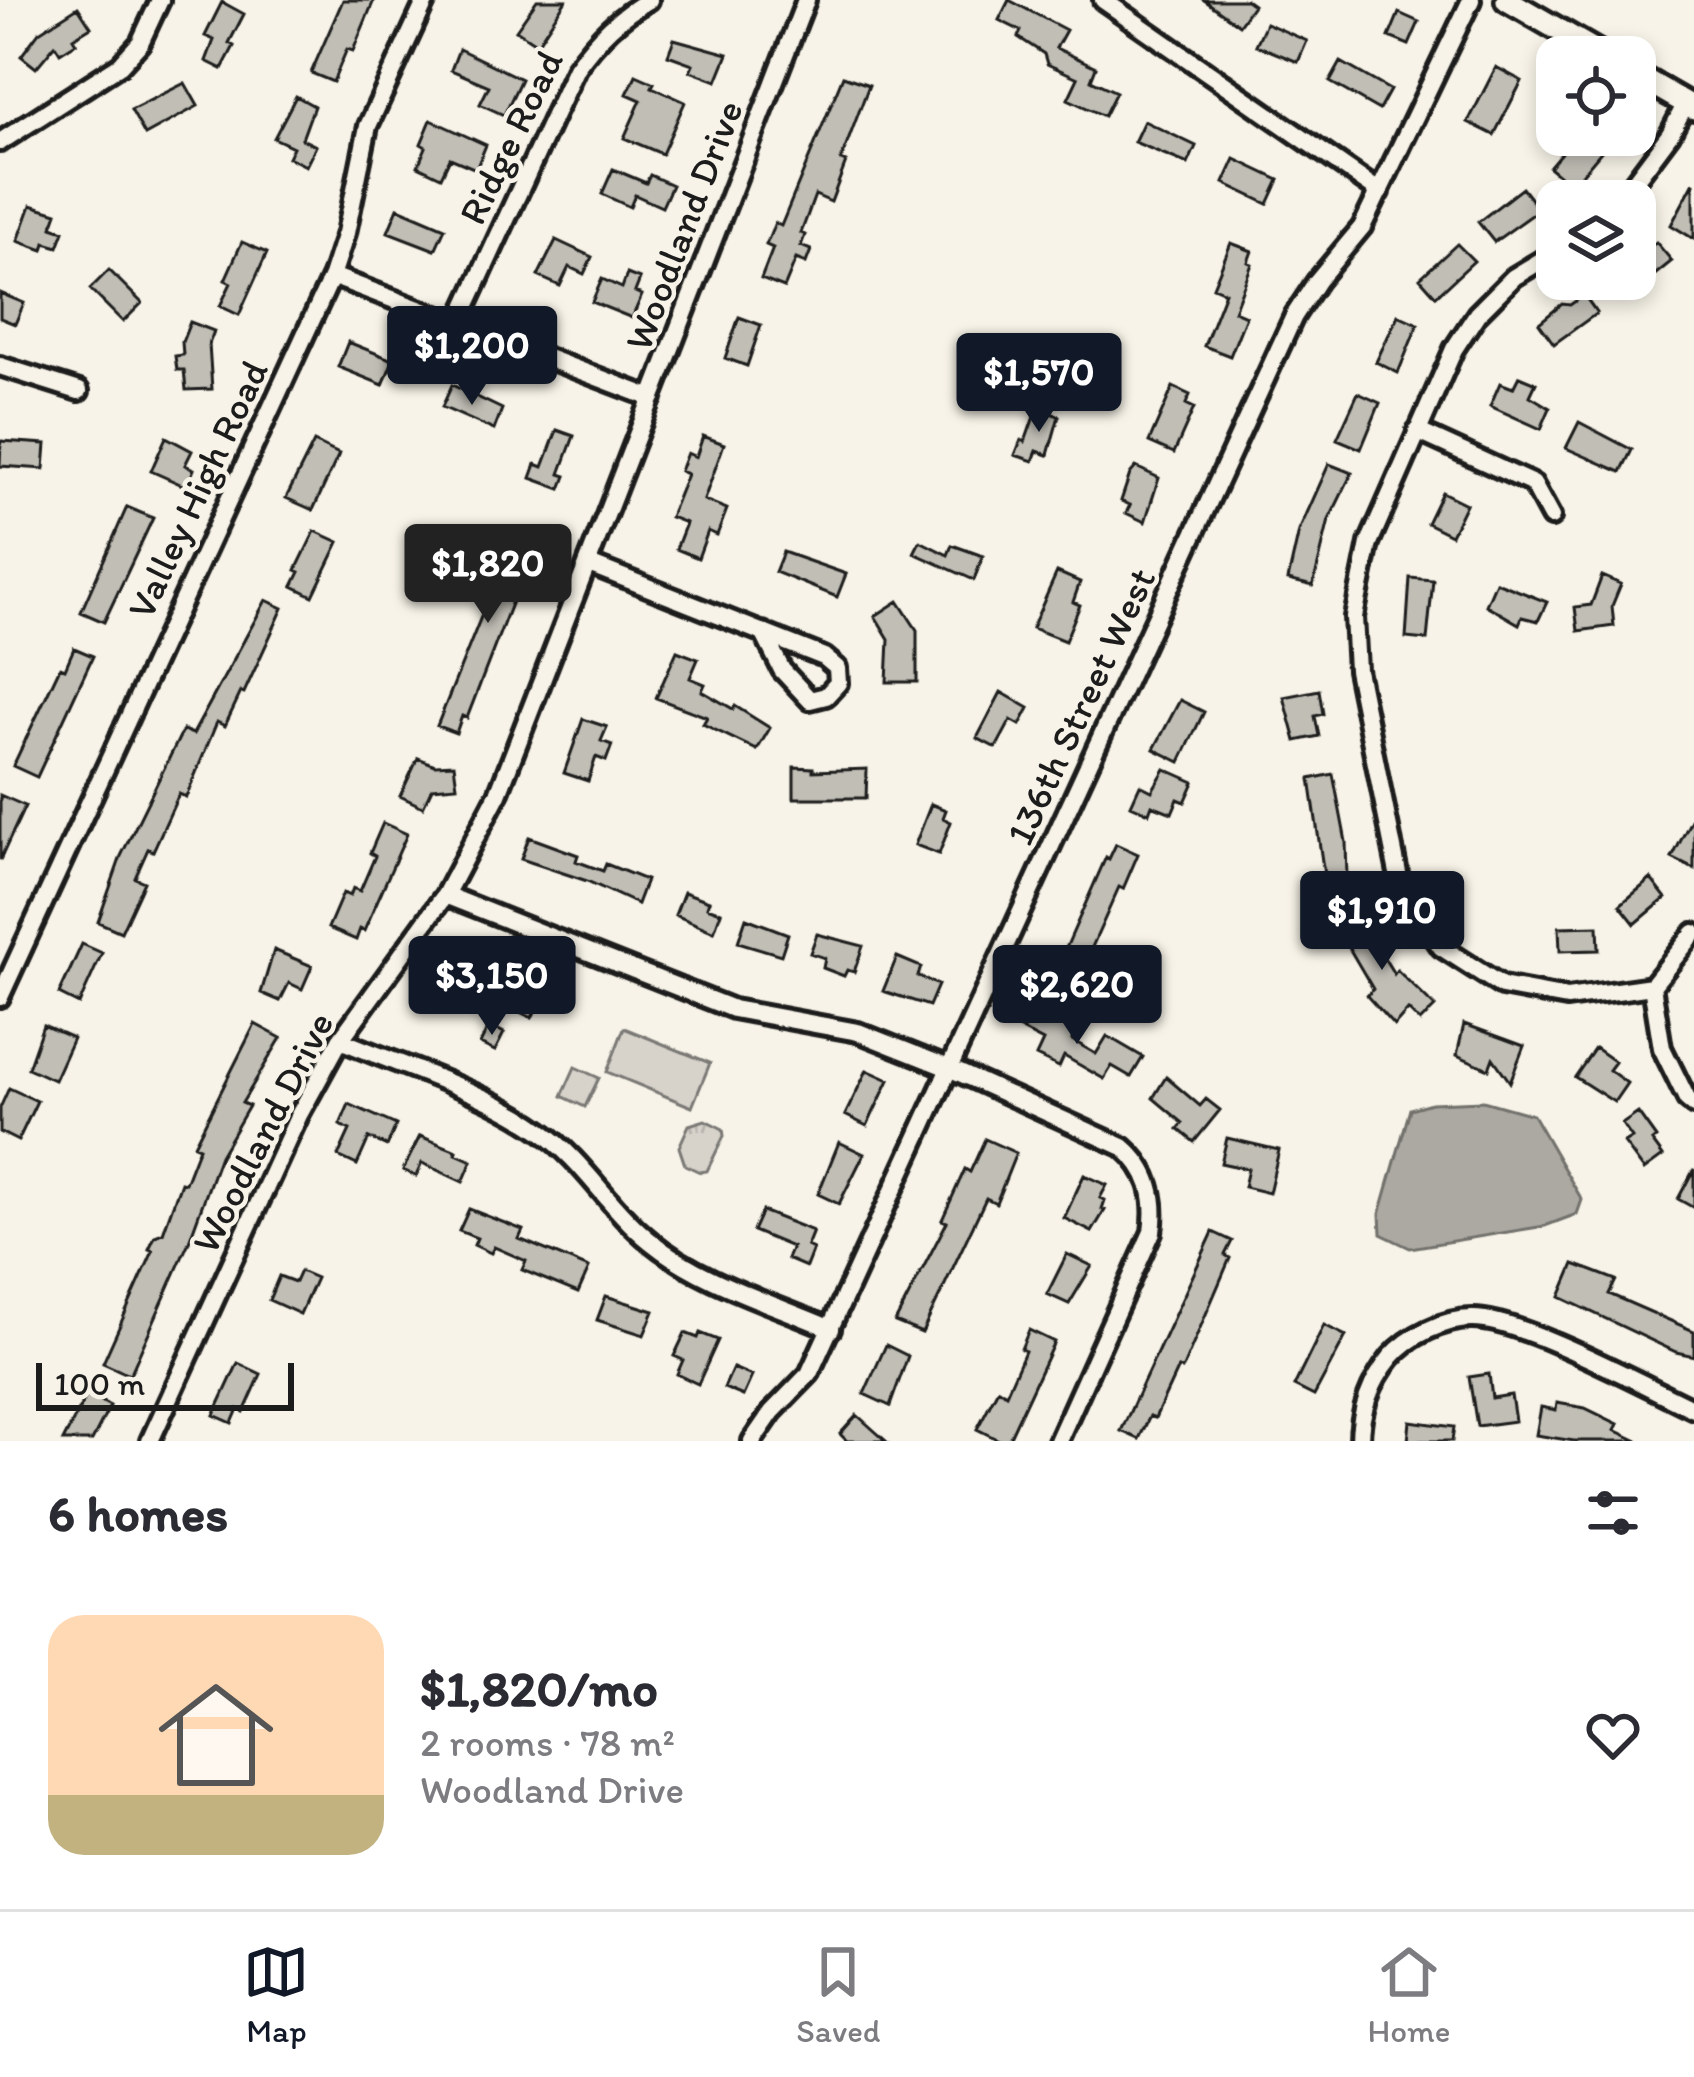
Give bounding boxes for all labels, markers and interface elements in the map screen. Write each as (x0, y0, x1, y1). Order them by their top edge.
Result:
map controls (1536, 36, 1656, 300)
button: locate (1536, 36, 1656, 156)
street label: Ridge Road (448, 43, 573, 232)
street label: Woodland Drive (614, 93, 753, 357)
button: layers (1536, 180, 1656, 300)
pin: $1,200 (374, 306, 570, 408)
text: $1,200 (414, 321, 530, 368)
pin: $1,570 (941, 333, 1137, 435)
text: $1,570 (984, 348, 1094, 395)
street label: Valley High Road (117, 353, 278, 626)
pin: $1,820 (390, 524, 586, 626)
text: $1,820 (431, 539, 545, 586)
street label: 136th Street West (996, 560, 1165, 852)
pin: $1,910 (1284, 871, 1480, 973)
text: $1,910 (1327, 886, 1437, 933)
pin: $3,150 (394, 936, 590, 1038)
pin: $2,620 (979, 945, 1175, 1047)
text: $3,150 (436, 951, 548, 998)
text: $2,620 (1020, 960, 1134, 1007)
street label: Woodland Drive (182, 1004, 343, 1261)
scale bar (36, 1357, 294, 1410)
text: 100 m (54, 1364, 145, 1403)
icon: filters (1580, 1480, 1646, 1546)
text: 6 homes (48, 1483, 228, 1544)
text: $1,820/mo (420, 1658, 658, 1719)
icon: home (144, 1663, 288, 1807)
icon: heart (1580, 1702, 1646, 1768)
text: 2 rooms · 78 m² (420, 1719, 675, 1766)
text: Woodland Drive (420, 1766, 684, 1813)
tab: Map (243, 1939, 309, 2050)
tab: Saved (796, 1939, 881, 2050)
tab: Home (1367, 1939, 1451, 2050)

